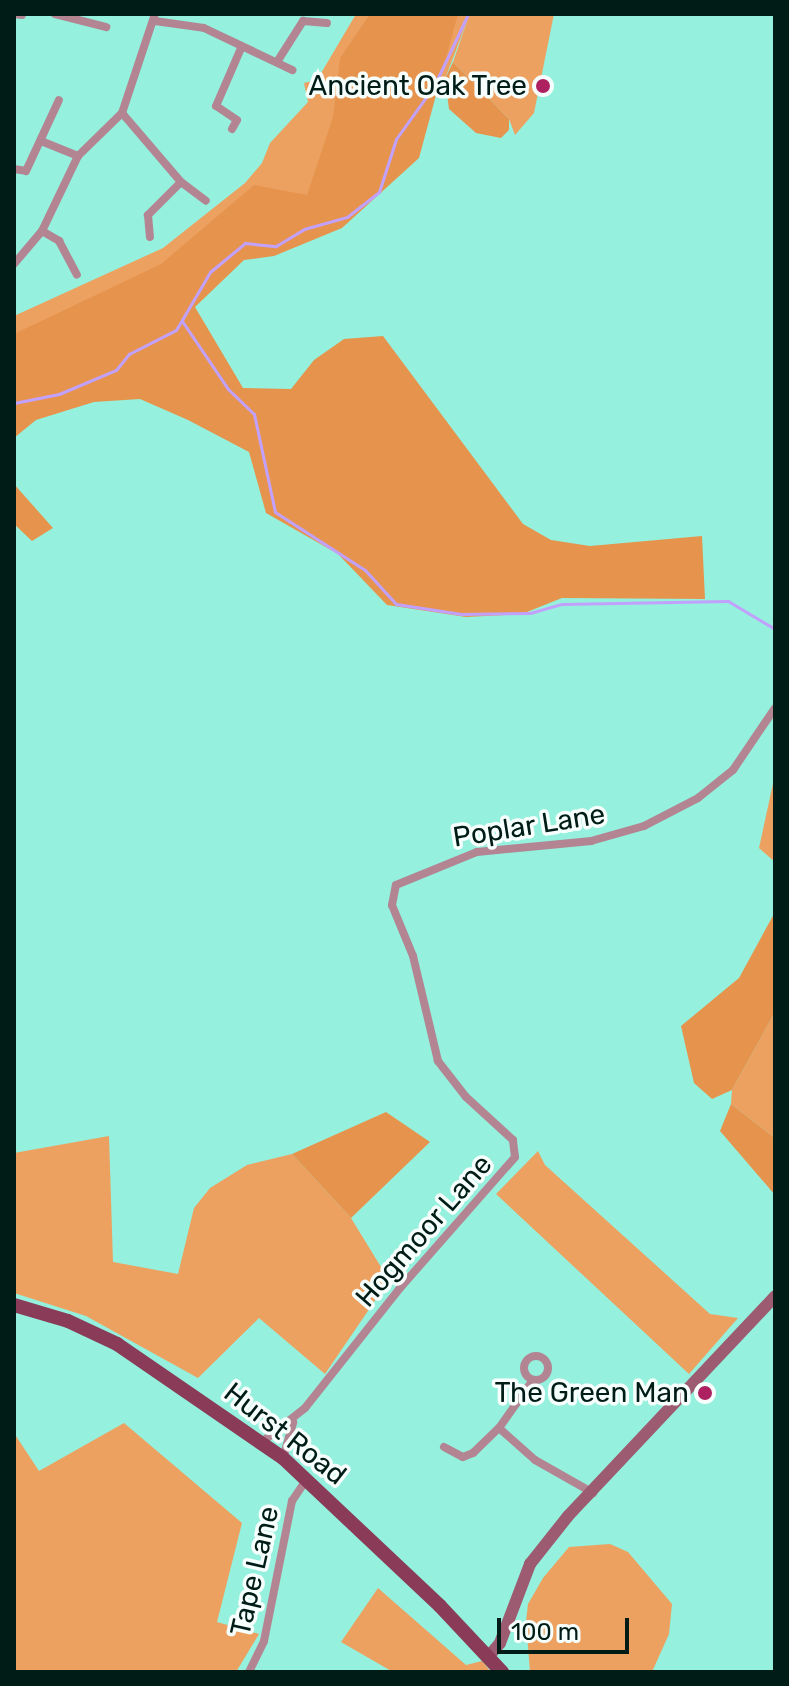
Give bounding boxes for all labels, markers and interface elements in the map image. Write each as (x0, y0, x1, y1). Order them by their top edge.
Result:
place label: Ancient Oak Tree (307, 69, 527, 103)
marker: Ancient Oak Tree (534, 77, 552, 95)
street label: Poplar Lane (450, 797, 608, 855)
street label: Hogmoor Lane (349, 1148, 499, 1314)
street label: Hurst Road (217, 1376, 353, 1492)
place label: The Green Man (494, 1376, 689, 1410)
marker: The Green Man (696, 1384, 714, 1402)
street label: Tape Lane (224, 1503, 286, 1639)
scale bar (501, 1602, 633, 1652)
text: 100 m (511, 1618, 579, 1646)

